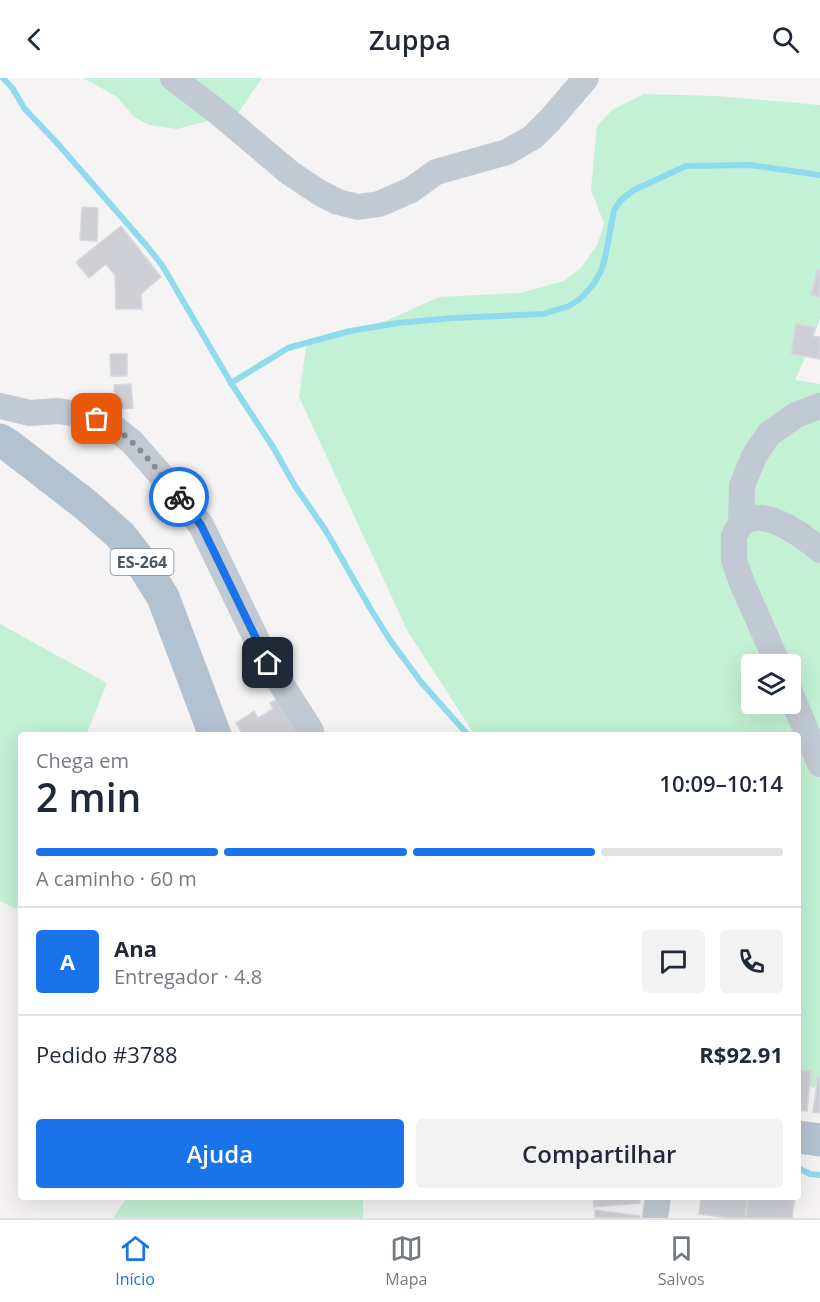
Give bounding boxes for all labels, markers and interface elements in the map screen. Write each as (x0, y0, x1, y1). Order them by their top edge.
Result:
text: Zuppa (369, 21, 451, 58)
icon: back (18, 23, 51, 56)
icon: search (769, 23, 802, 56)
pin (71, 393, 122, 444)
icon: bag (80, 402, 113, 435)
courier (149, 467, 209, 527)
icon: bike (163, 481, 196, 514)
road number: ES-264 (110, 549, 174, 575)
pin (242, 637, 293, 688)
icon: home (251, 646, 284, 679)
map controls (741, 654, 801, 714)
button: layers (741, 654, 801, 714)
text: Chega em (36, 747, 129, 774)
text: 10:09–10:14 (659, 768, 783, 798)
text: 2 min (36, 770, 141, 823)
text: A caminho · 60 m (36, 865, 197, 892)
button: chat (642, 930, 705, 993)
button: phone (720, 930, 783, 993)
text: Ana (114, 933, 157, 963)
text: A (60, 946, 75, 976)
text: Entregador · 4.8 (114, 963, 262, 990)
text: Pedido #3788 (36, 1039, 178, 1069)
text: R$92.91 (699, 1039, 783, 1069)
button: Ajuda (36, 1119, 404, 1188)
button: Compartilhar (416, 1119, 783, 1188)
tab: Início (115, 1232, 155, 1290)
tab: Mapa (385, 1232, 427, 1290)
tab: Salvos (658, 1232, 705, 1290)

